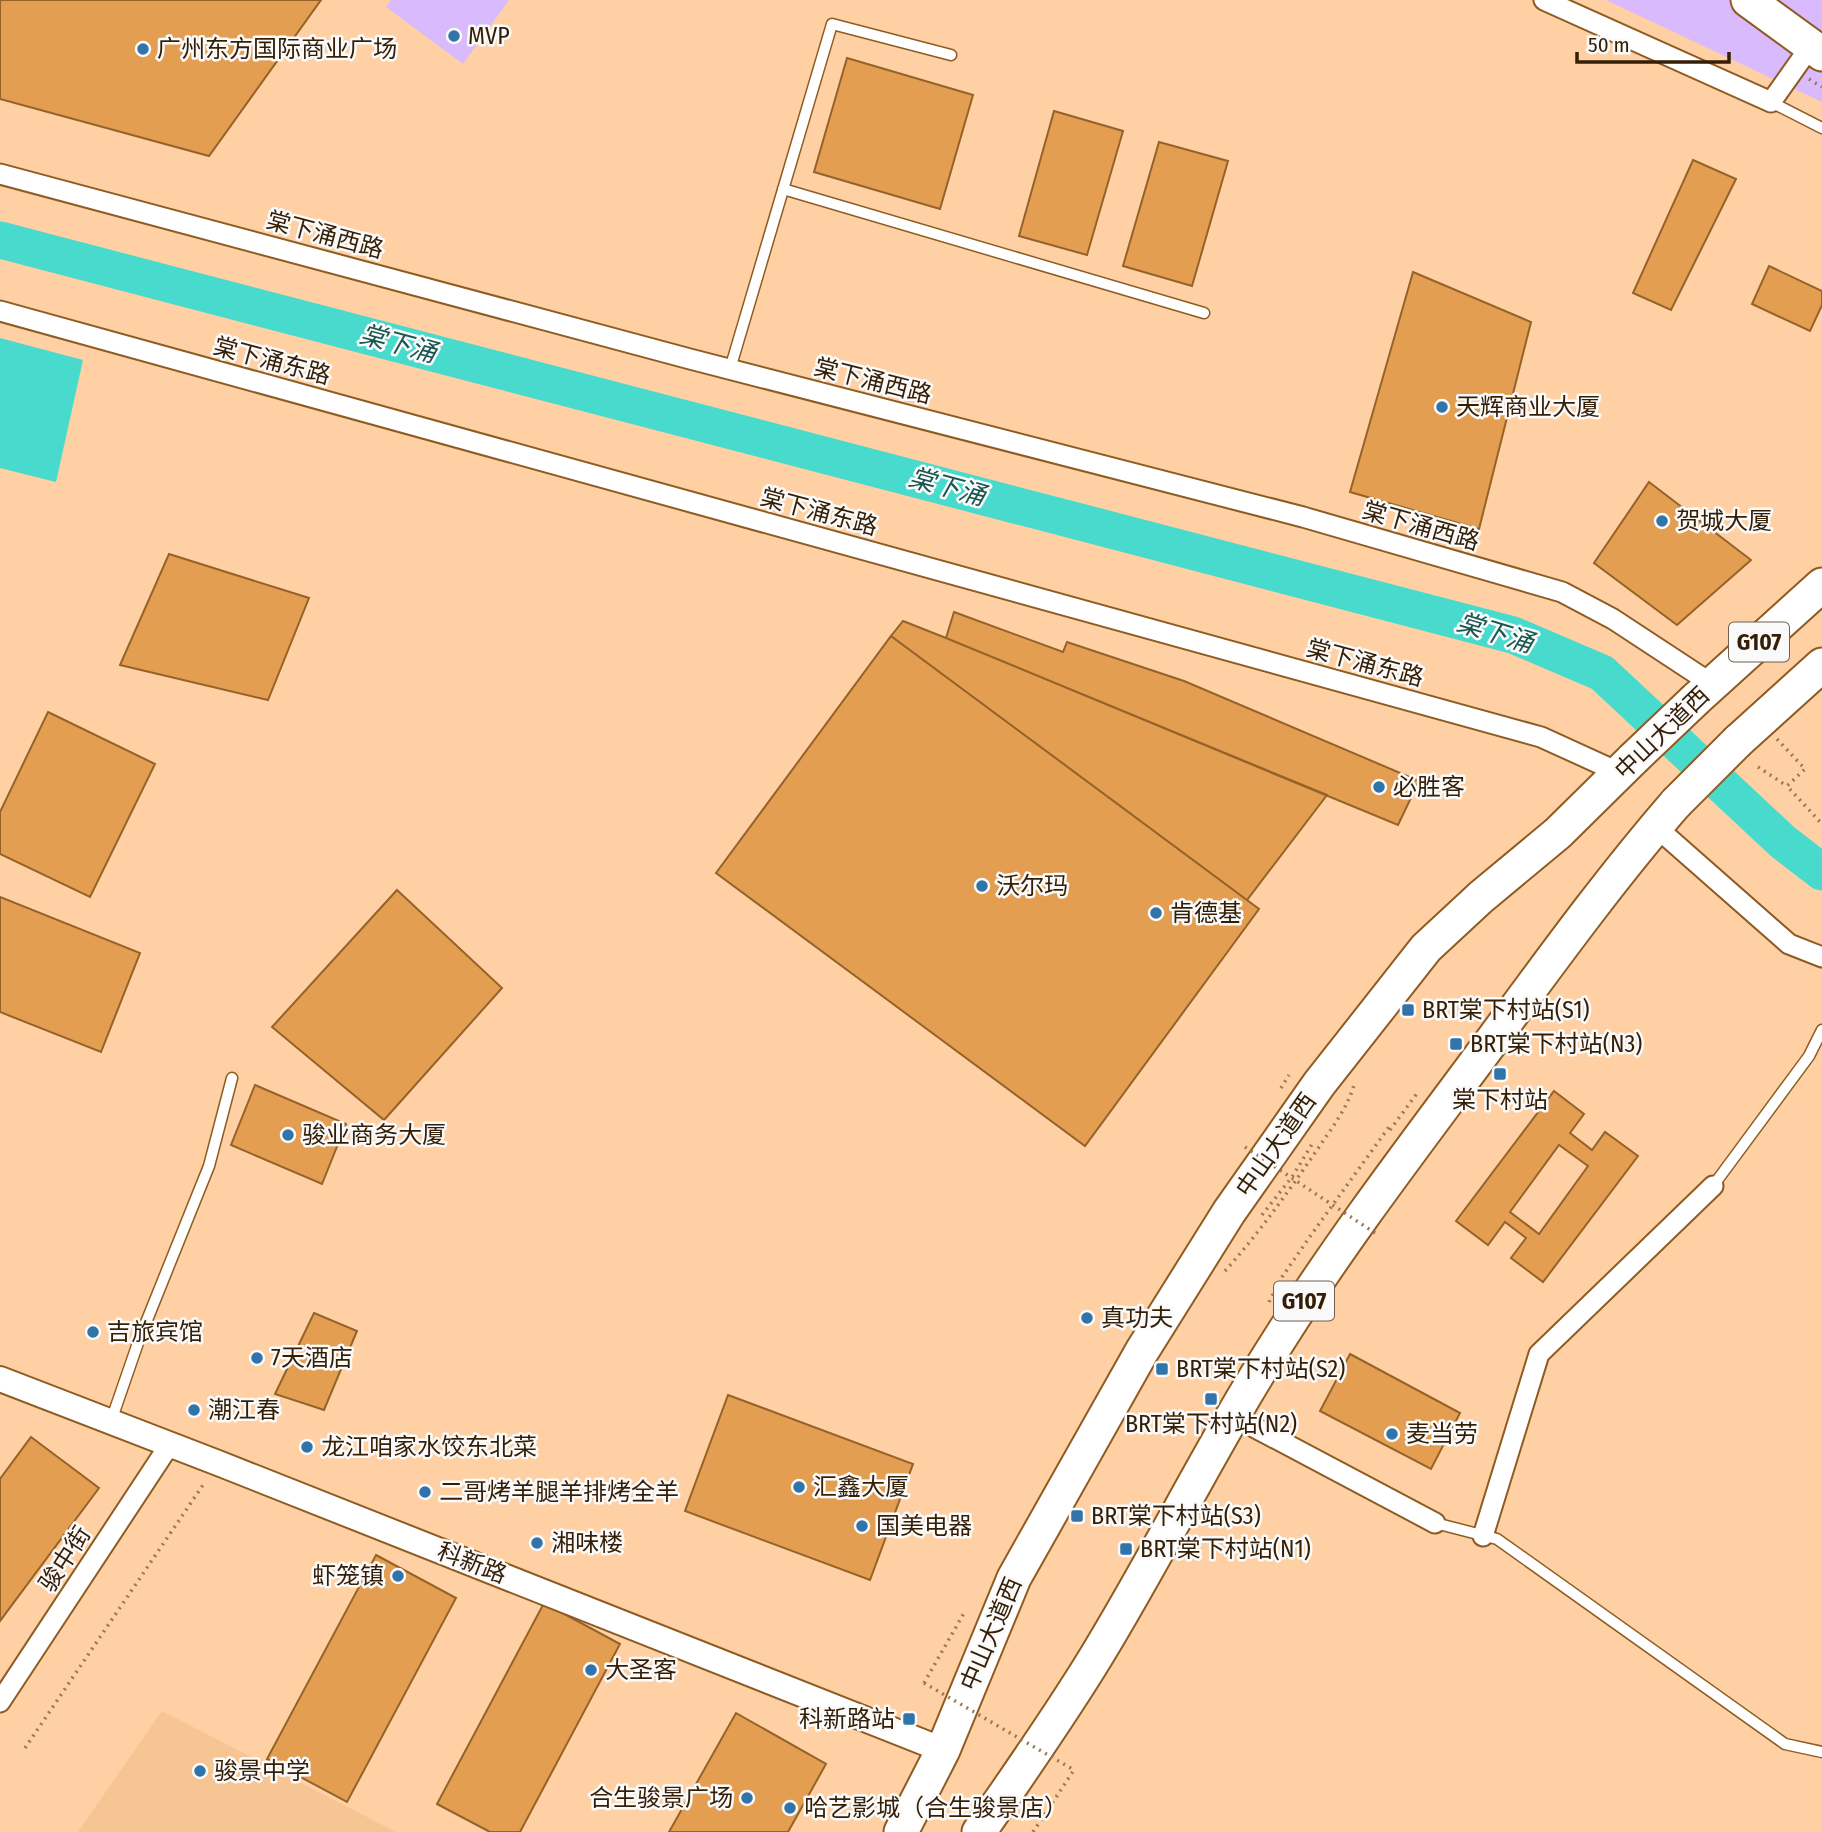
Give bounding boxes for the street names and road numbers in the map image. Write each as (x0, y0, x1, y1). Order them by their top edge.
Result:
street label: 棠下涌西路 (263, 206, 387, 264)
street label: 棠下涌东路 (210, 332, 334, 390)
street label: 棠下涌西路 (811, 353, 935, 409)
street label: 棠下涌东路 (757, 483, 881, 541)
street label: 棠下涌西路 (1359, 496, 1483, 556)
road number: G107 (1729, 622, 1789, 662)
street label: 棠下涌东路 (1303, 634, 1427, 692)
street label: 中山大道西 (1609, 681, 1715, 785)
street label: 中山大道西 (1230, 1088, 1322, 1202)
road number: G107 (1274, 1282, 1334, 1320)
street label: 骏中街 (34, 1521, 96, 1597)
street label: 科新路 (433, 1537, 511, 1589)
street label: 中山大道西 (955, 1573, 1027, 1695)

